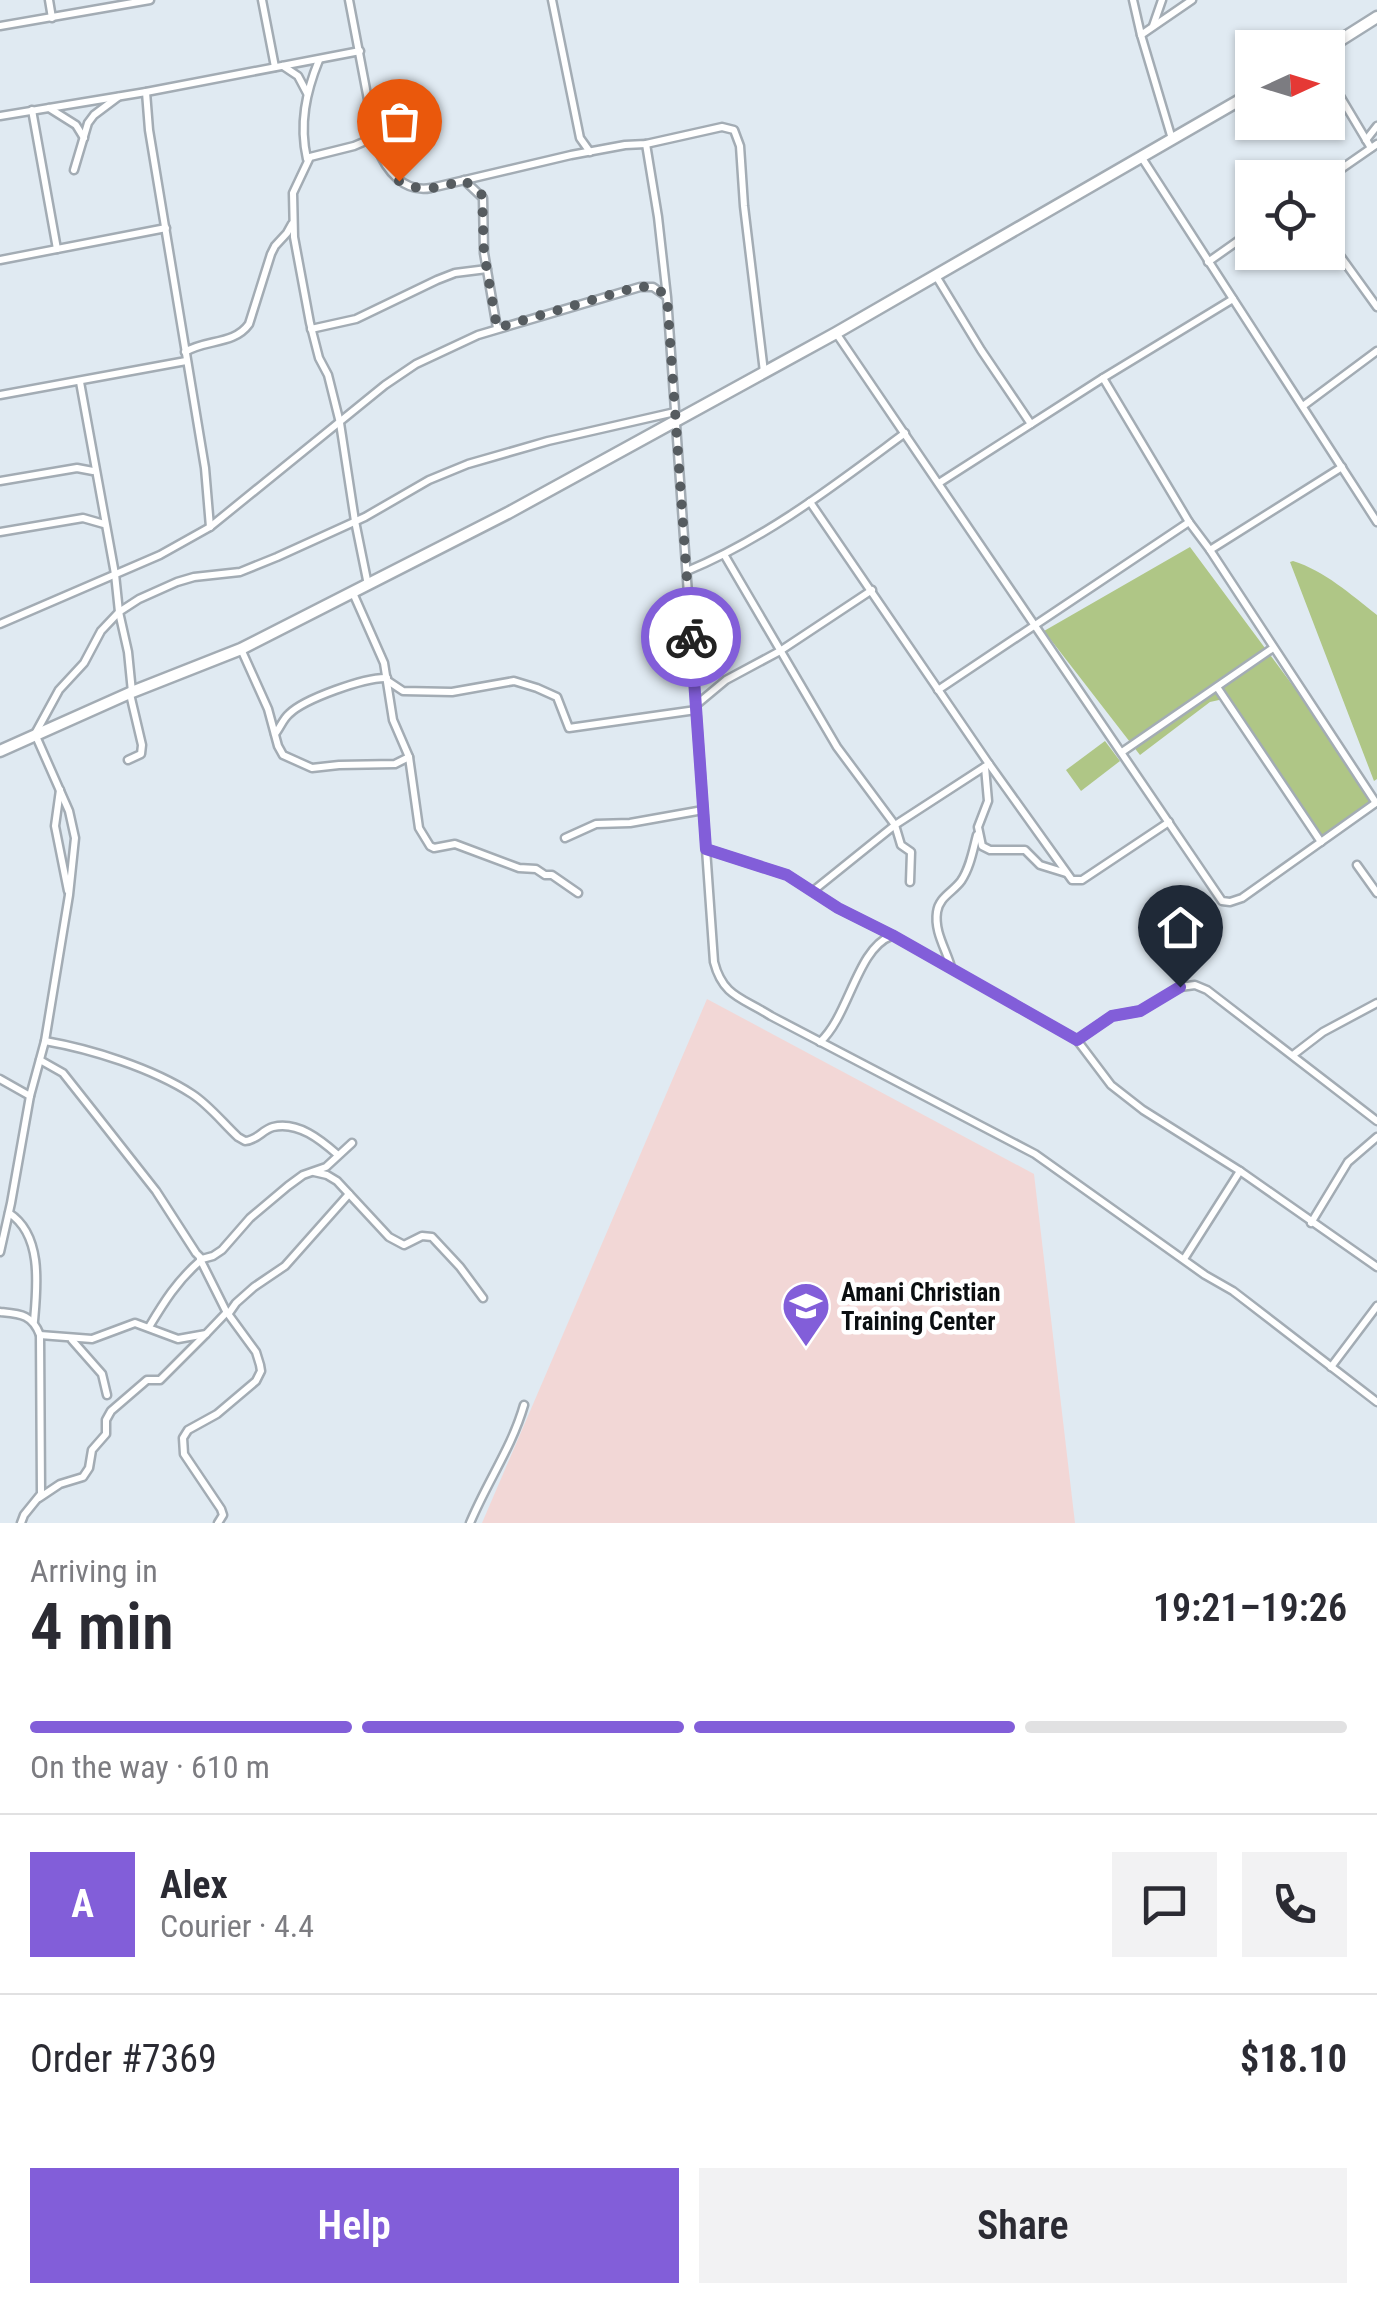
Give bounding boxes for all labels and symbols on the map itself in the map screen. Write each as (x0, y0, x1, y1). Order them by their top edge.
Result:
north arrow (1235, 30, 1345, 140)
pin (357, 79, 442, 182)
courier (641, 587, 741, 687)
pin (1138, 885, 1223, 988)
place label: Amani Christian Training Center (841, 1278, 1001, 1336)
school or university icon: Amani Christian Training Center (780, 1280, 832, 1348)

